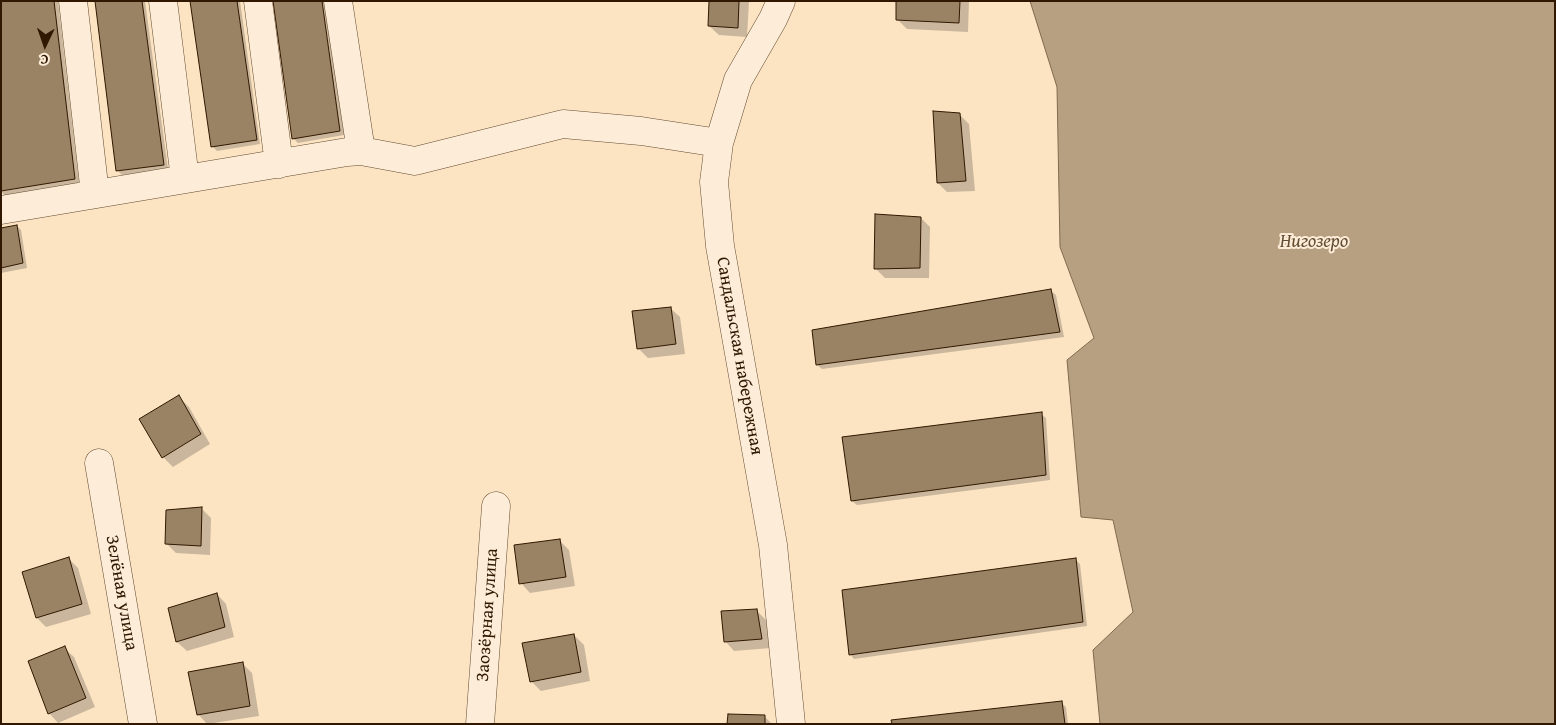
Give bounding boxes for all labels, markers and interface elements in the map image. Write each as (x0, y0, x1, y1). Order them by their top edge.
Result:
north arrow (20, 20, 70, 70)
text: С (40, 50, 49, 70)
water label: Нигозеро (1280, 231, 1348, 253)
street label: Сандальская набережная (711, 255, 767, 457)
street label: Зелёная улица (100, 534, 142, 652)
street label: Заозёрная улица (473, 548, 503, 682)

